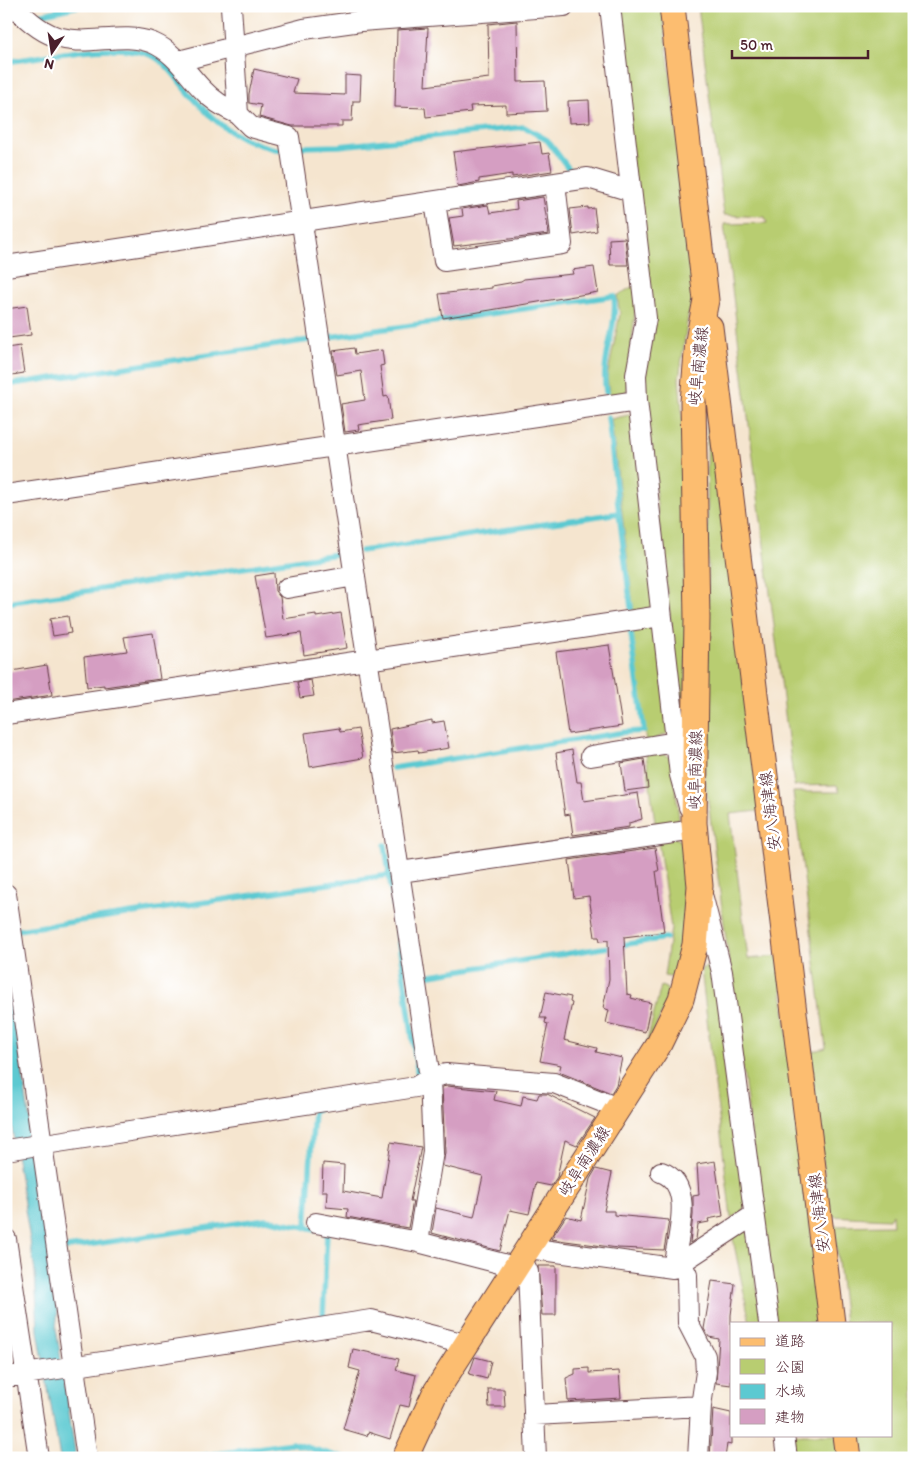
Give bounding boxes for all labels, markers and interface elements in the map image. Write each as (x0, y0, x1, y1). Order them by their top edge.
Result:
north arrow (28, 28, 78, 78)
scale bar (732, 28, 869, 60)
text: 50 m (740, 36, 773, 54)
text: N (43, 55, 56, 74)
street label: 岐阜南濃線 (684, 325, 712, 407)
street label: 岐阜南濃線 (685, 730, 705, 810)
street label: 安八海津線 (756, 770, 784, 852)
street label: 岐阜南濃線 (554, 1122, 614, 1200)
street label: 安八海津線 (805, 1172, 833, 1254)
legend (730, 1322, 892, 1436)
text: 道路 (775, 1332, 805, 1350)
text: 公園 (775, 1358, 805, 1376)
text: 水域 (775, 1382, 805, 1400)
text: 建物 (775, 1408, 805, 1426)

